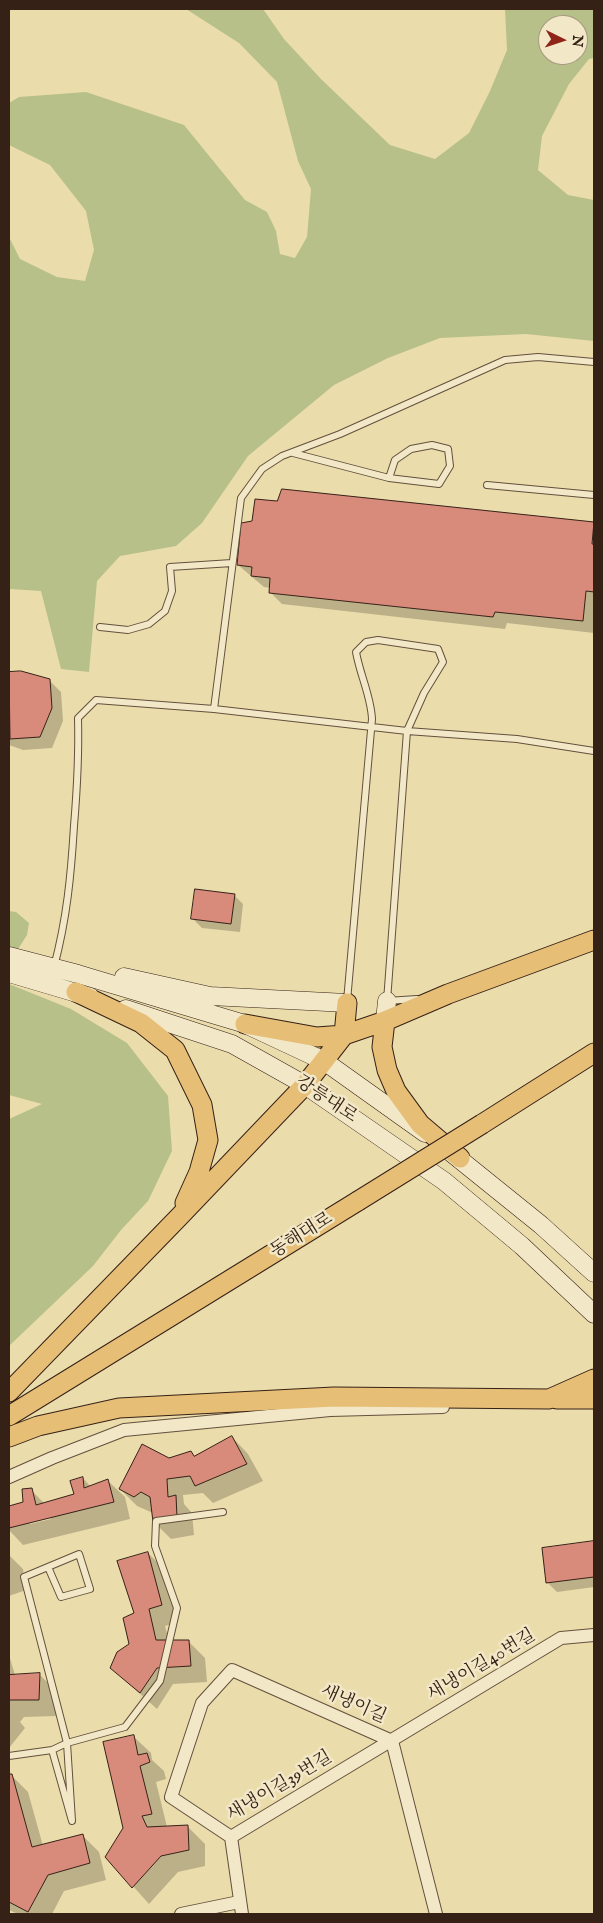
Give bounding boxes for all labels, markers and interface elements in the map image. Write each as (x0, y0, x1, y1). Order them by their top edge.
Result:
north arrow (538, 15, 588, 65)
text: N (568, 34, 586, 48)
street label: 강릉대로 (291, 1072, 361, 1128)
street label: 동해대로 (267, 1208, 337, 1264)
street label: 새냉이길40번길 (424, 1625, 540, 1707)
street label: 새냉이길 (317, 1681, 389, 1729)
street label: 새냉이길39번길 (223, 1747, 337, 1827)

